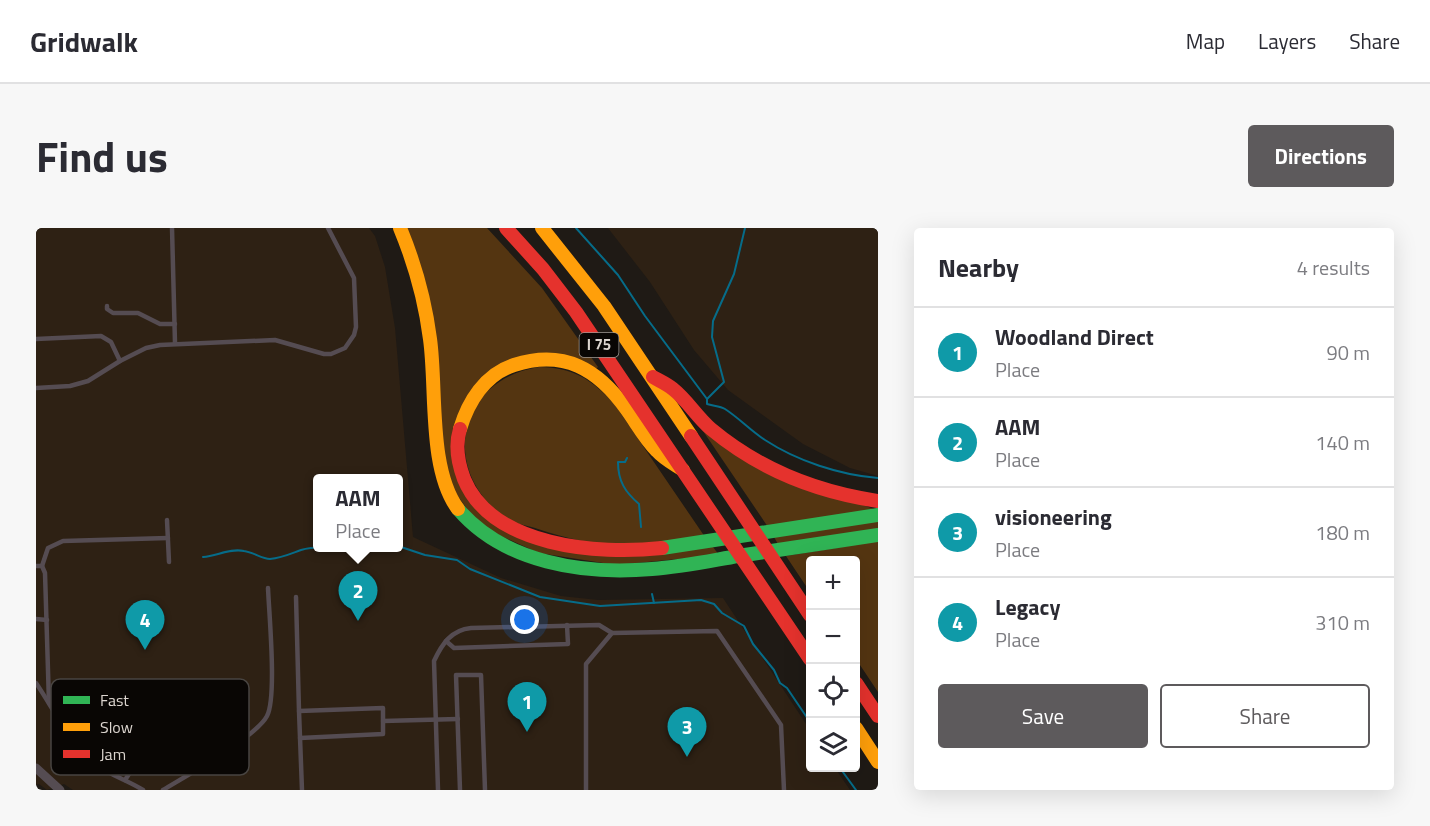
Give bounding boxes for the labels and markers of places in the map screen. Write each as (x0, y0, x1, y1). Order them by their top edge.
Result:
pin: 2 (338, 572, 378, 621)
pin: 4 (126, 600, 164, 650)
pin: 1 (508, 682, 546, 732)
pin: 3 (668, 708, 706, 757)

